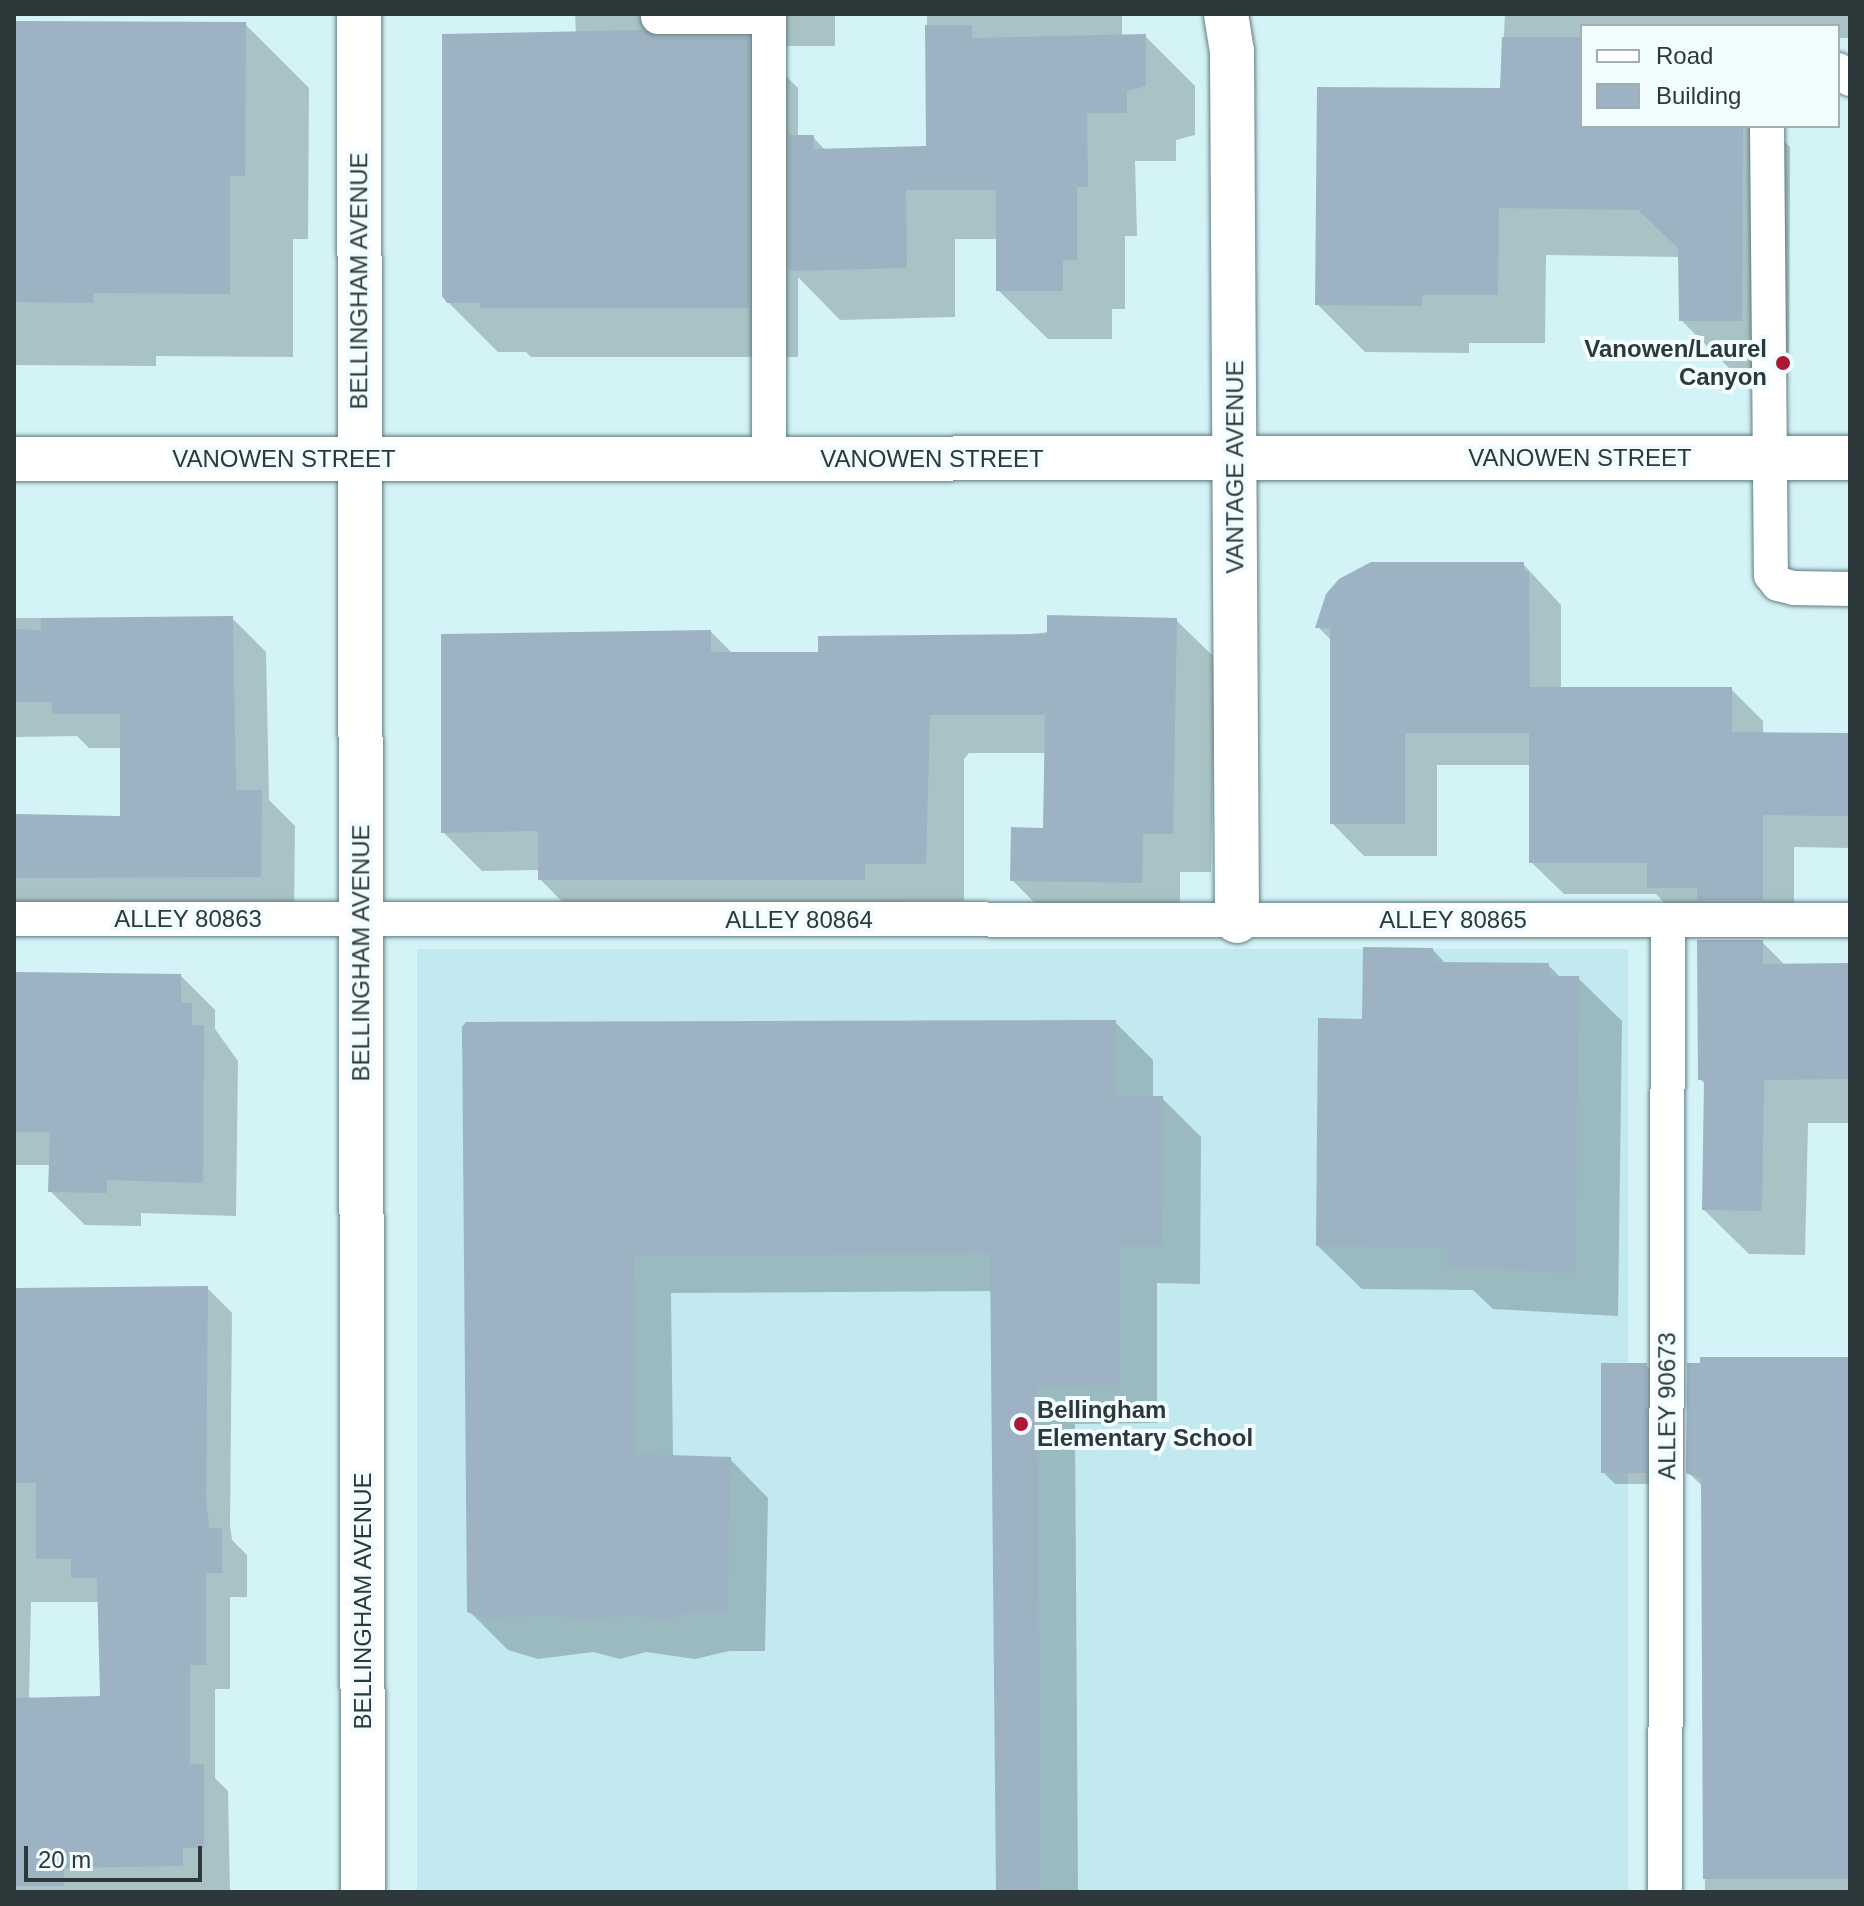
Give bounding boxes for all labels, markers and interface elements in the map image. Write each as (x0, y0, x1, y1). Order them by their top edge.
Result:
legend (1580, 24, 1840, 128)
text: Road (1656, 42, 1713, 69)
text: Building (1656, 82, 1741, 109)
street label: BELLINGHAM AVENUE (345, 152, 373, 410)
place label: Vanowen/Laurel Canyon (1584, 335, 1767, 391)
marker: Vanowen/Laurel Canyon (1774, 354, 1792, 372)
street label: VANTAGE AVENUE (1221, 360, 1249, 574)
street label: VANOWEN STREET (1468, 444, 1692, 472)
street label: VANOWEN STREET (172, 445, 396, 473)
street label: VANOWEN STREET (820, 445, 1044, 473)
street label: BELLINGHAM AVENUE (347, 824, 375, 1082)
street label: ALLEY 80863 (114, 905, 262, 933)
street label: ALLEY 80864 (725, 906, 873, 934)
street label: ALLEY 80865 (1379, 906, 1527, 934)
street label: ALLEY 90673 (1653, 1332, 1681, 1480)
place label: Bellingham Elementary School (1037, 1396, 1253, 1452)
marker: Bellingham Elementary School (1012, 1415, 1030, 1433)
street label: BELLINGHAM AVENUE (349, 1472, 377, 1730)
scale bar (28, 1830, 206, 1880)
text: 20 m (38, 1846, 91, 1873)

